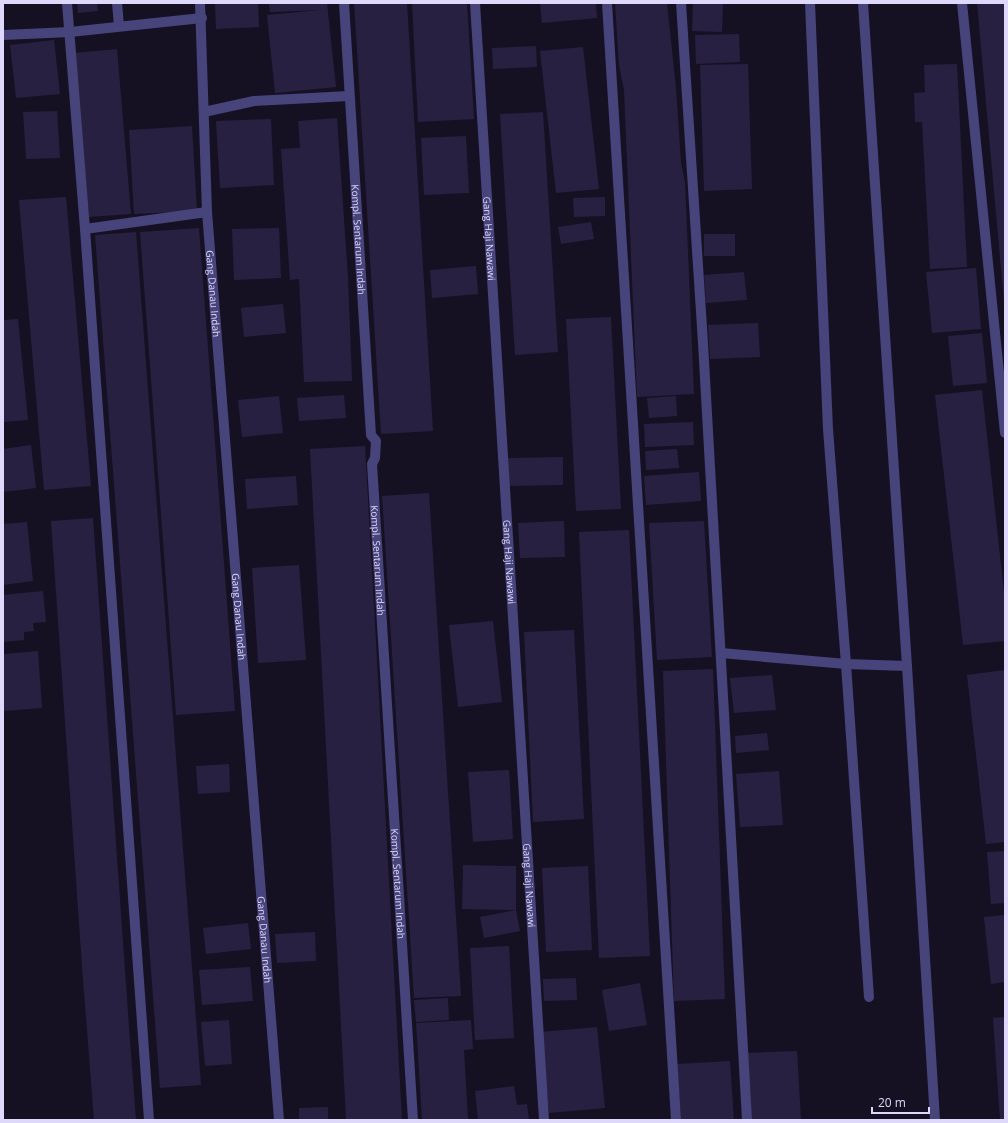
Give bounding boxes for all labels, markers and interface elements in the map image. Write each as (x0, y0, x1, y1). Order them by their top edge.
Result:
street label: Kompl. Sentarum Indah (348, 184, 369, 295)
street label: Gang Haji Nawawi (480, 196, 499, 281)
street label: Gang Danau Indah (203, 250, 224, 338)
street label: Kompl. Sentarum Indah (368, 505, 388, 616)
street label: Gang Haji Nawawi (500, 519, 519, 604)
street label: Gang Danau Indah (229, 573, 250, 661)
street label: Kompl. Sentarum Indah (388, 828, 409, 939)
street label: Gang Haji Nawawi (520, 843, 539, 928)
street label: Gang Danau Indah (254, 896, 275, 984)
scale bar (872, 1089, 929, 1115)
text: 20 m (878, 1094, 906, 1111)

